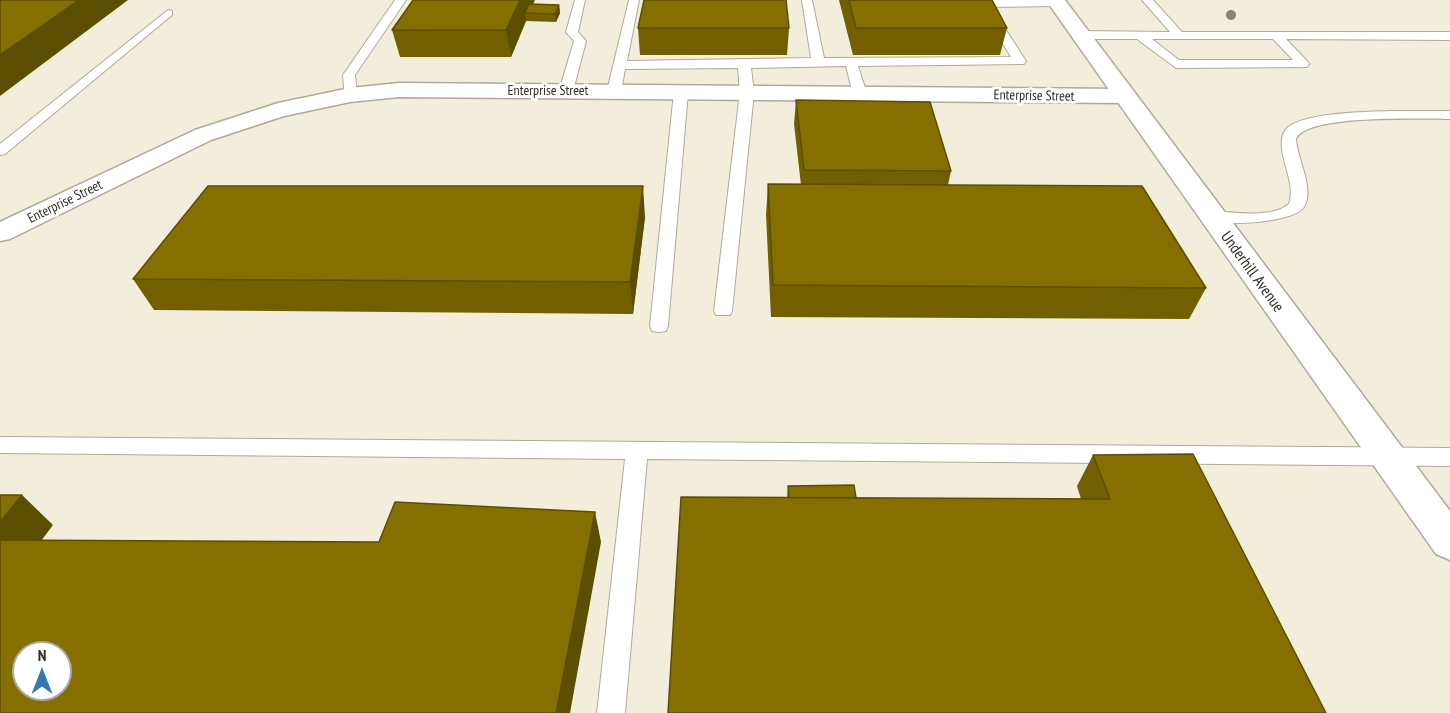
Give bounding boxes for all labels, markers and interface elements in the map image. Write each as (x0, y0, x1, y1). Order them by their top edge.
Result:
street label: Enterprise Street (508, 83, 588, 99)
street label: Enterprise Street (993, 87, 1075, 105)
street label: Enterprise Street (25, 177, 105, 227)
street label: Underhill Avenue (1216, 228, 1288, 316)
north arrow (12, 641, 72, 701)
text: N (38, 645, 46, 665)

